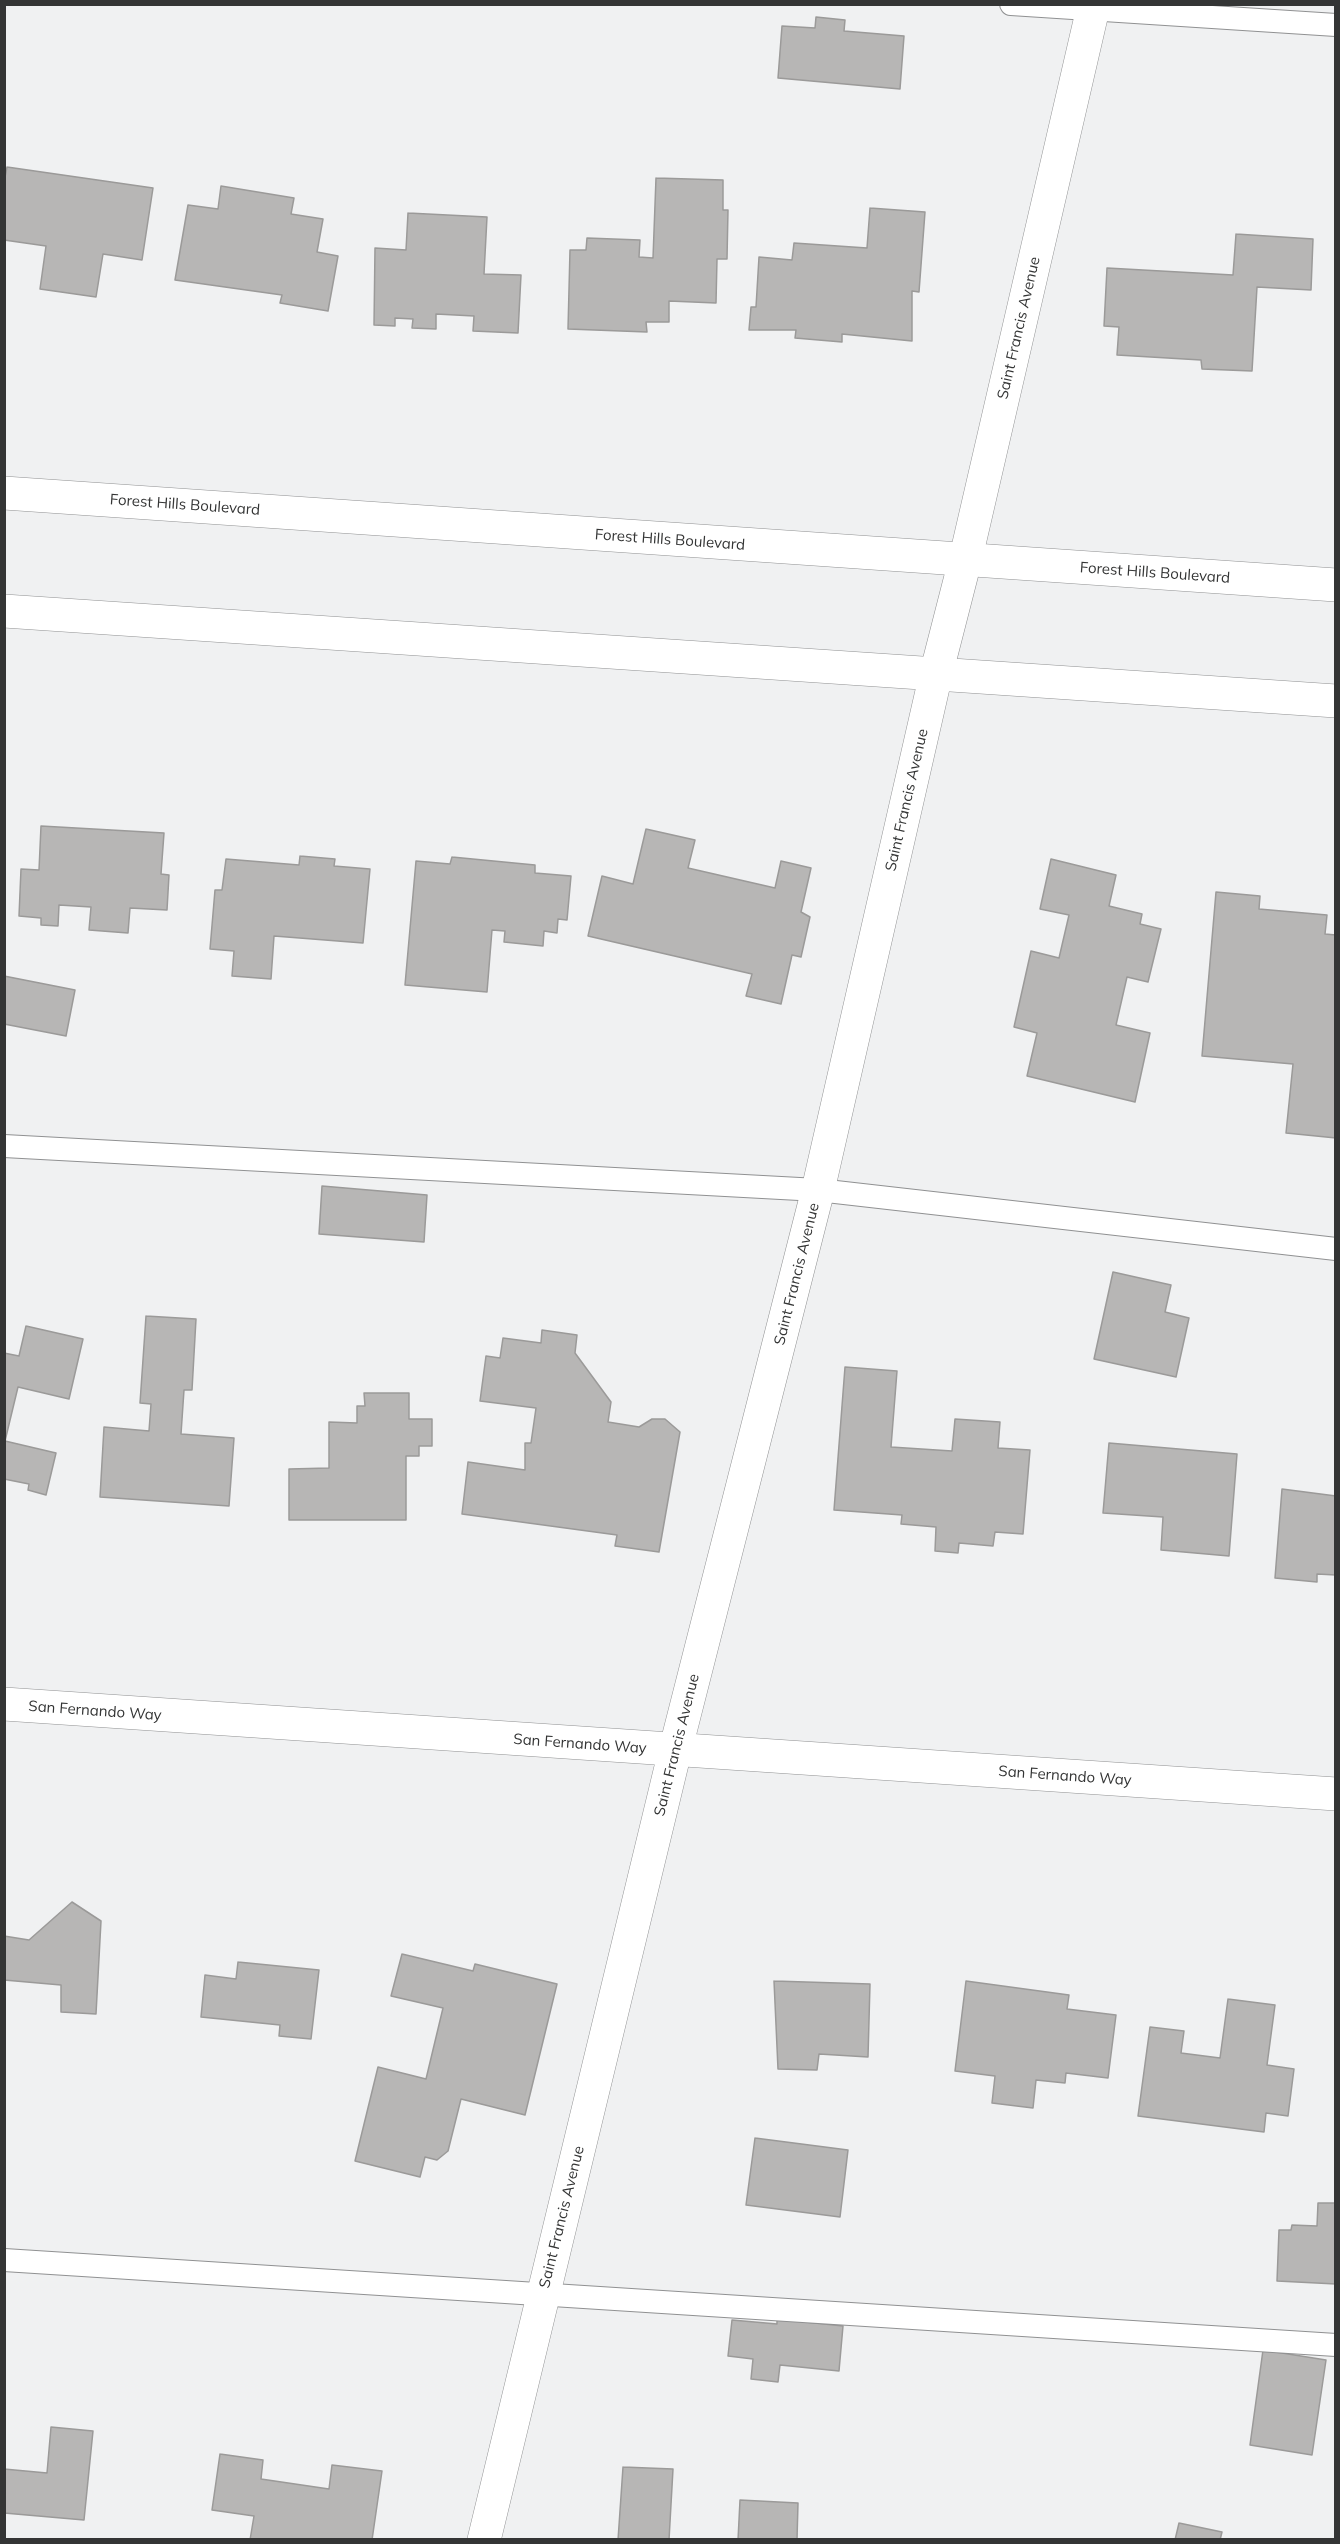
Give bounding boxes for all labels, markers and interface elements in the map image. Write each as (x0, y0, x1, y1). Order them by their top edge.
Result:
street label: Saint Francis Avenue (994, 255, 1044, 401)
street label: Forest Hills Boulevard (109, 491, 261, 519)
street label: Forest Hills Boulevard (594, 526, 746, 554)
street label: Forest Hills Boulevard (1079, 559, 1231, 587)
street label: Saint Francis Avenue (882, 727, 932, 873)
street label: Saint Francis Avenue (771, 1201, 823, 1347)
street label: Saint Francis Avenue (651, 1672, 703, 1818)
street label: San Fernando Way (28, 1697, 162, 1725)
street label: San Fernando Way (513, 1730, 647, 1758)
street label: San Fernando Way (998, 1762, 1132, 1790)
street label: Saint Francis Avenue (536, 2144, 588, 2290)

